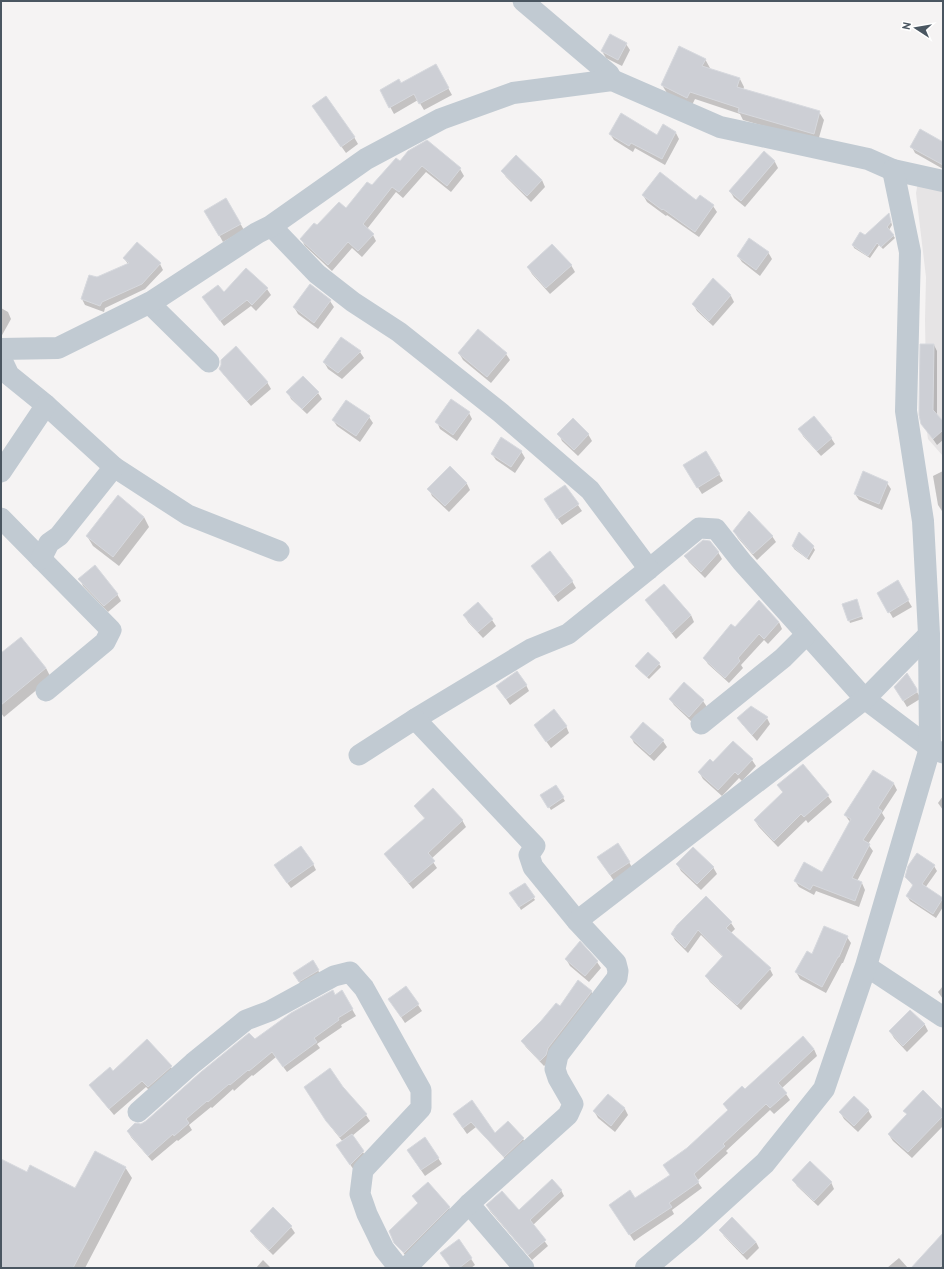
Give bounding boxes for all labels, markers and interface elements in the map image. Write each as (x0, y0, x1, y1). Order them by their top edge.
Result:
north arrow (896, 8, 936, 48)
text: N (899, 21, 914, 31)

